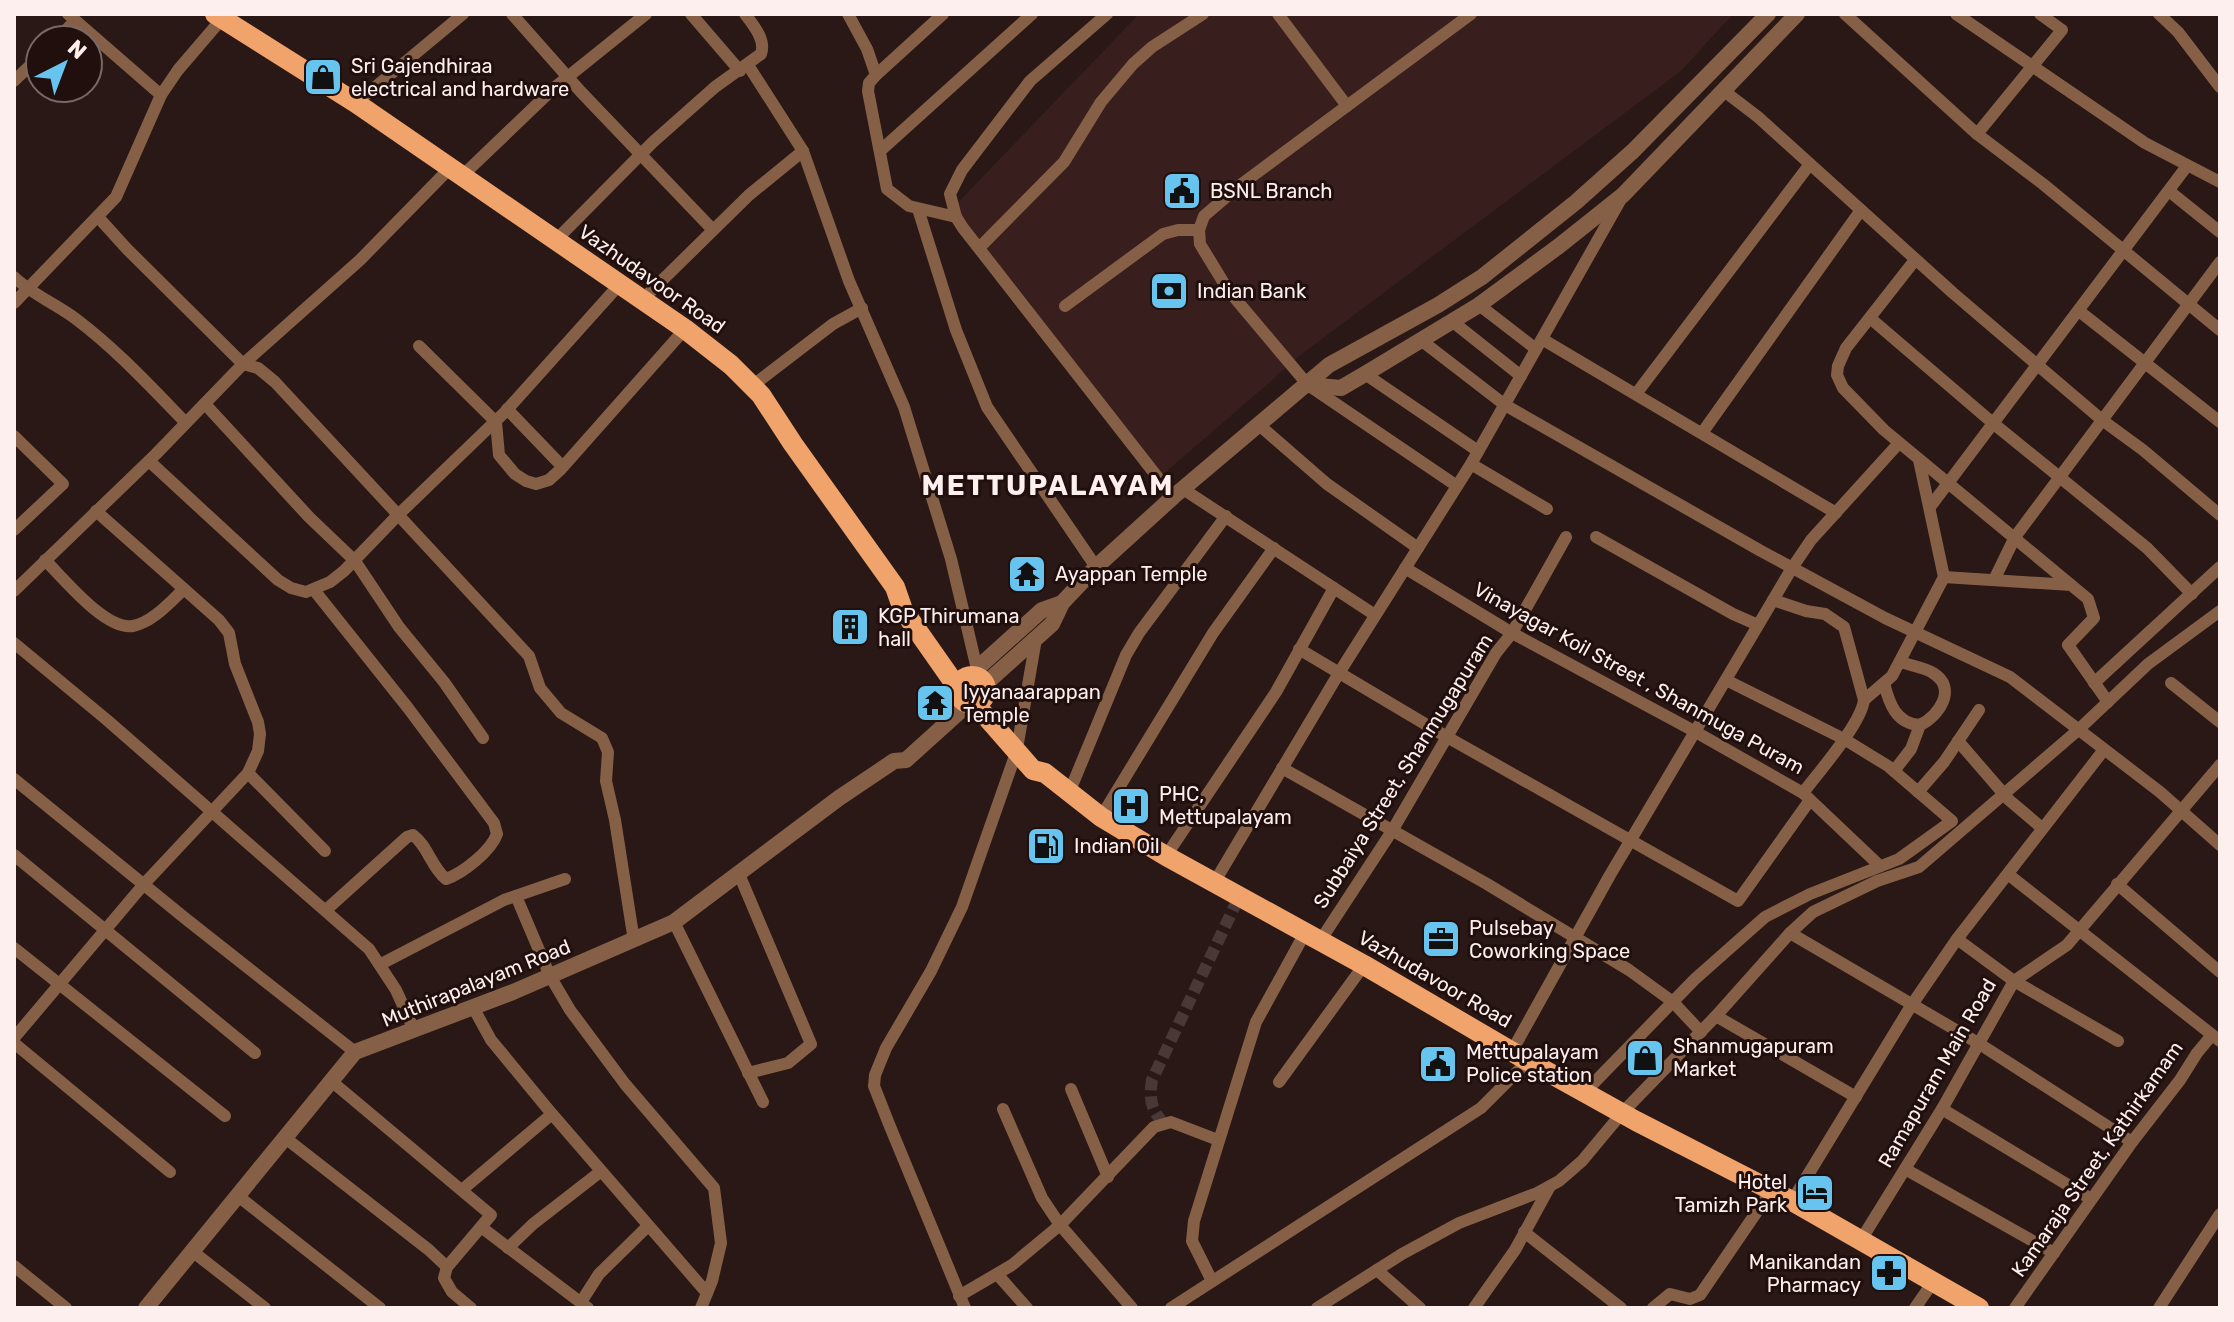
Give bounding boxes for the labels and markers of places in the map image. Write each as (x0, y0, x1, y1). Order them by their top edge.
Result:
place label: Sri Gajendhiraa electrical and hardware (351, 54, 569, 101)
shop icon: Sri Gajendhiraa electrical and hardware (302, 56, 344, 98)
public building icon: BSNL Branch (1161, 170, 1203, 212)
place label: BSNL Branch (1210, 179, 1333, 203)
bank icon: Indian Bank (1148, 270, 1190, 312)
place label: Indian Bank (1197, 279, 1307, 303)
temple icon: Ayappan Temple (1006, 553, 1048, 595)
place label: Ayappan Temple (1055, 562, 1207, 586)
place label: KGP Thirumana hall (878, 604, 1020, 651)
building icon: KGP Thirumana hall (829, 606, 871, 648)
place label: Iyyanaarappan Temple (963, 680, 1101, 727)
temple icon: Iyyanaarappan Temple (914, 682, 956, 724)
place label: PHC, Mettupalayam (1159, 782, 1292, 829)
hospital icon: PHC, Mettupalayam (1110, 785, 1152, 827)
fuel station icon: Indian Oil (1025, 825, 1067, 867)
place label: Indian Oil (1074, 834, 1160, 858)
place label: Pulsebay Coworking Space (1469, 916, 1630, 963)
office icon: Pulsebay Coworking Space (1420, 918, 1462, 960)
place label: Shanmugapuram Market (1673, 1034, 1834, 1081)
shop icon: Shanmugapuram Market (1624, 1037, 1666, 1079)
place label: Mettupalayam Police station (1466, 1040, 1599, 1087)
public building icon: Mettupalayam Police station (1417, 1043, 1459, 1085)
place label: Hotel Tamizh Park (1675, 1170, 1788, 1217)
hotel icon: Hotel Tamizh Park (1794, 1172, 1836, 1214)
place label: Manikandan Pharmacy (1749, 1250, 1861, 1297)
pharmacy icon: Manikandan Pharmacy (1868, 1252, 1910, 1294)

